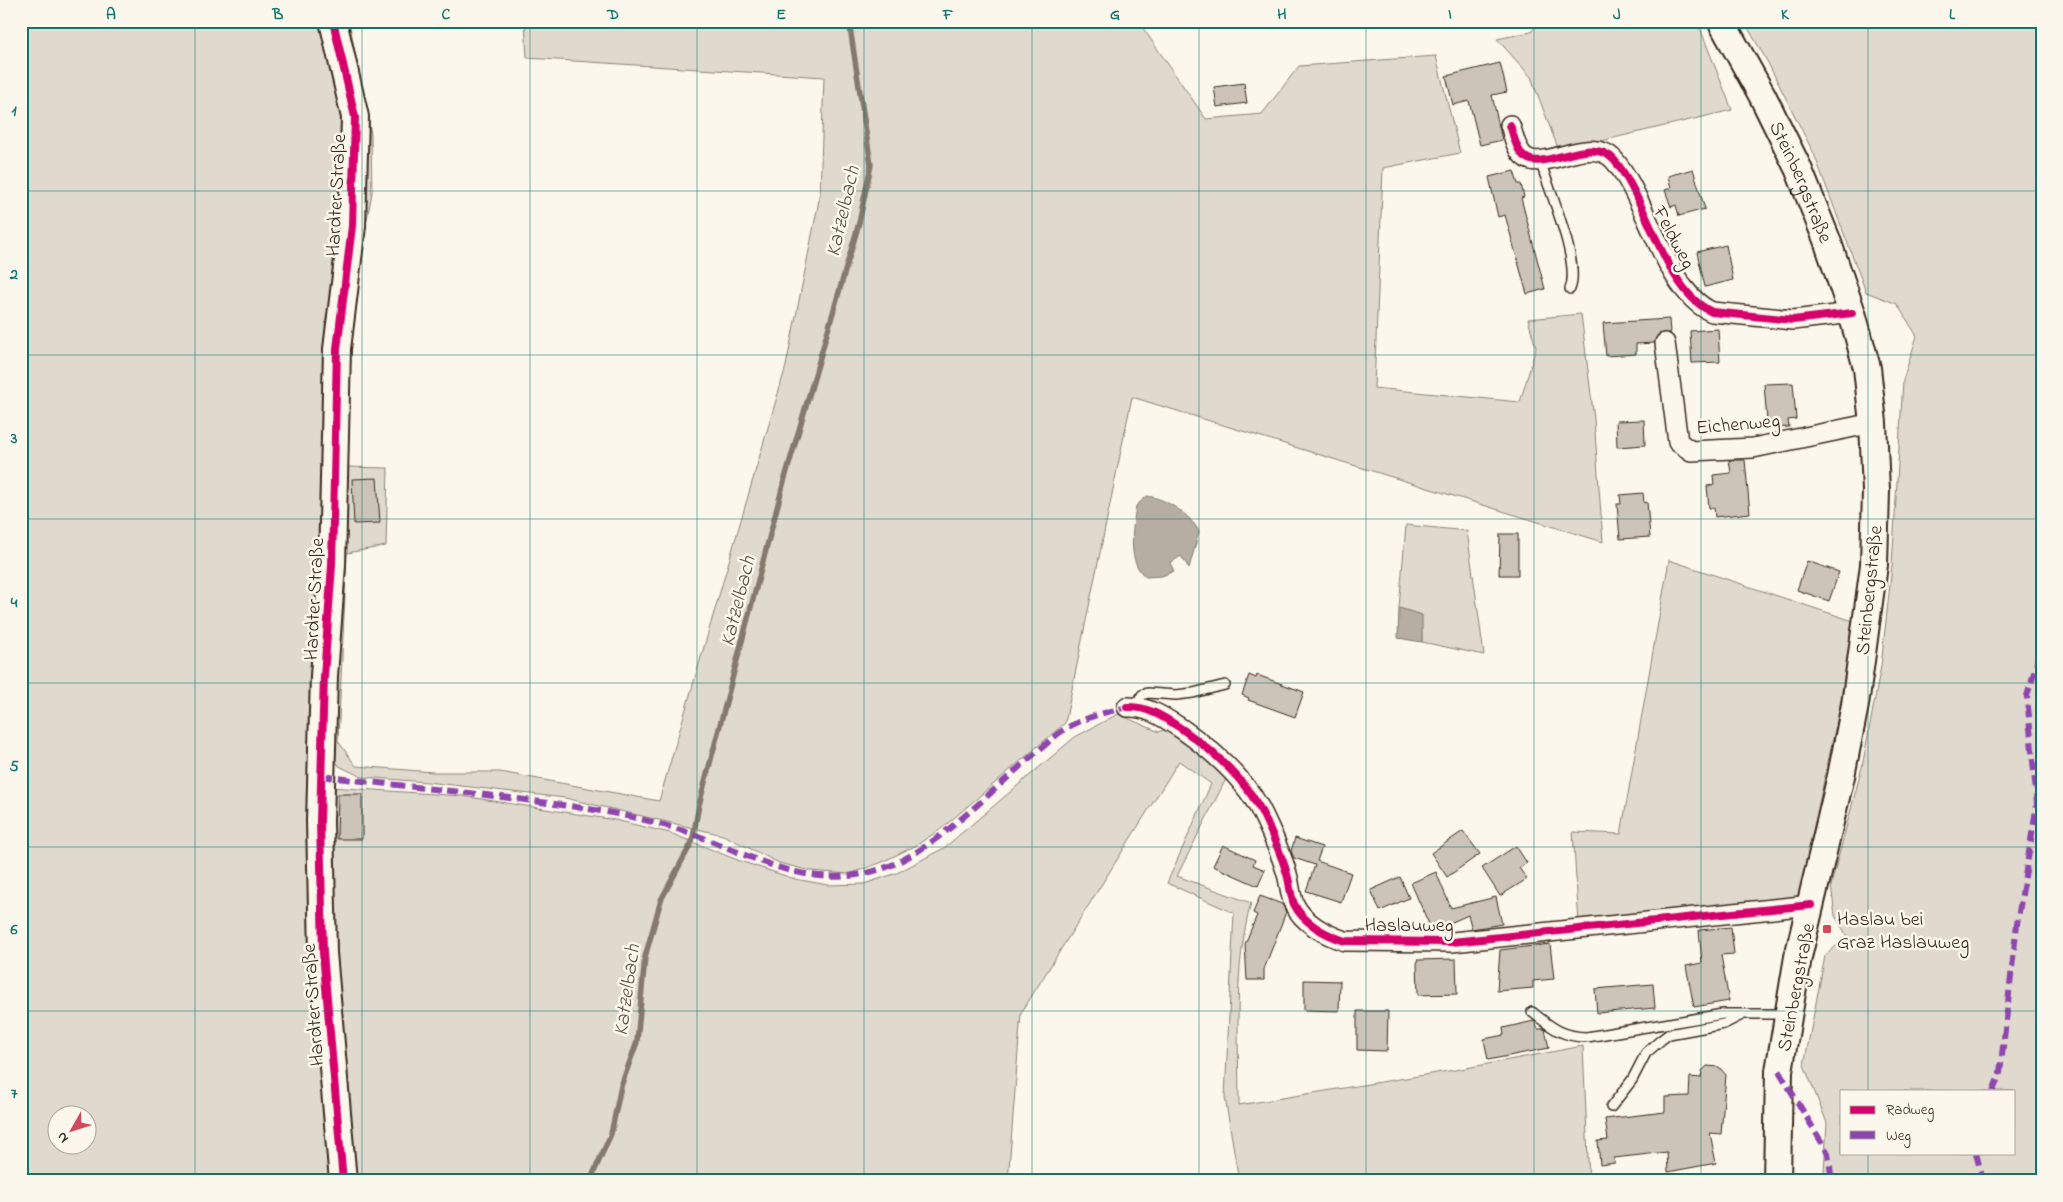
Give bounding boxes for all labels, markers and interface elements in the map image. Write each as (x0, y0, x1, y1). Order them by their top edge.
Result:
text: A (106, 3, 116, 27)
text: B (272, 3, 284, 27)
text: C (442, 3, 451, 27)
text: D (606, 3, 619, 27)
text: E (776, 3, 786, 27)
text: F (942, 3, 954, 27)
text: G (1110, 3, 1120, 27)
text: H (1277, 3, 1287, 27)
text: I (1448, 3, 1452, 27)
text: J (1613, 3, 1621, 27)
text: K (1781, 3, 1790, 27)
text: L (1949, 3, 1956, 27)
text: 1 (11, 99, 17, 123)
street label: Steinbergstraße (1760, 117, 1839, 248)
street label: Hardter Straße (320, 133, 355, 257)
water label: Katzelbach (819, 162, 869, 260)
street label: Feldweg (1643, 201, 1701, 275)
text: 2 (9, 263, 18, 287)
street label: Eichenweg (1695, 407, 1781, 445)
text: 3 (10, 427, 18, 451)
street label: Steinbergstraße (1849, 524, 1893, 657)
street label: Hardter Straße (298, 537, 333, 661)
water label: Katzelbach (713, 552, 765, 650)
text: 4 (10, 591, 18, 615)
text: 5 (9, 755, 19, 779)
place label: Haslau bei Graz Haslauweg (1837, 906, 1969, 959)
street label: Haslauweg (1364, 912, 1454, 942)
text: 6 (9, 918, 18, 942)
street label: Steinbergstraße (1771, 921, 1825, 1054)
marker: Haslau bei Graz Haslauweg (1821, 923, 1833, 935)
water label: Katzelbach (607, 942, 649, 1038)
street label: Hardter Straße (296, 943, 333, 1067)
text: 7 (11, 1082, 18, 1106)
legend (1840, 1090, 2016, 1154)
text: Radweg (1886, 1099, 1934, 1122)
north arrow (48, 1104, 98, 1154)
text: Weg (1886, 1125, 1911, 1148)
text: N (52, 1127, 74, 1148)

